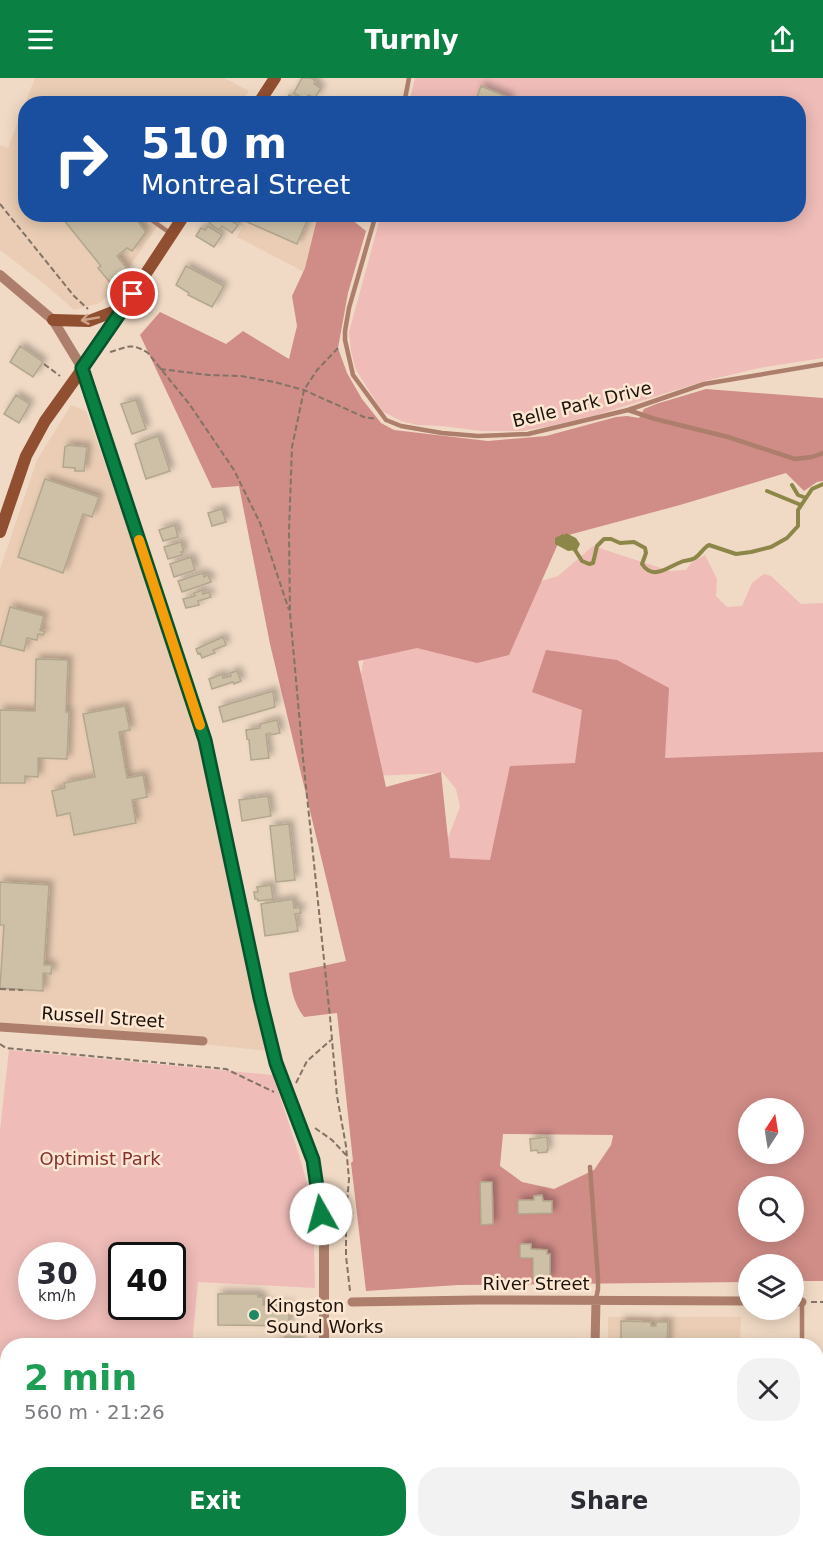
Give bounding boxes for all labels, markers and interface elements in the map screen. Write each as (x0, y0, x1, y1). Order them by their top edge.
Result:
icon: menu (24, 23, 57, 56)
icon: share (766, 23, 799, 56)
text: Turnly (364, 24, 459, 55)
text: 510 m (141, 119, 287, 168)
icon: right (42, 120, 120, 198)
text: Montreal Street (141, 169, 350, 200)
pin (107, 268, 158, 319)
icon: arrive (116, 277, 149, 310)
one-way arrow (80, 314, 100, 325)
street label: Belle Park Drive (510, 377, 654, 431)
street label: Russell Street (41, 1002, 165, 1032)
north arrow (738, 1098, 804, 1164)
map controls (738, 1098, 804, 1320)
park label: Optimist Park (39, 1148, 161, 1169)
button: search (738, 1176, 804, 1242)
position arrow (289, 1182, 353, 1246)
speed limit sign: 40 (108, 1242, 186, 1320)
button: layers (738, 1254, 804, 1320)
text: 30 (36, 1256, 78, 1291)
street label: River Street (482, 1273, 590, 1294)
text: km/h (38, 1287, 76, 1305)
place label: Kingston Sound Works (266, 1295, 383, 1337)
marker: Kingston Sound Works (247, 1308, 261, 1322)
text: 2 min (24, 1357, 137, 1398)
button: close (737, 1358, 800, 1421)
text: 560 m · 21:26 (24, 1400, 165, 1424)
button: Exit (24, 1467, 406, 1536)
button: Share (418, 1467, 800, 1536)

